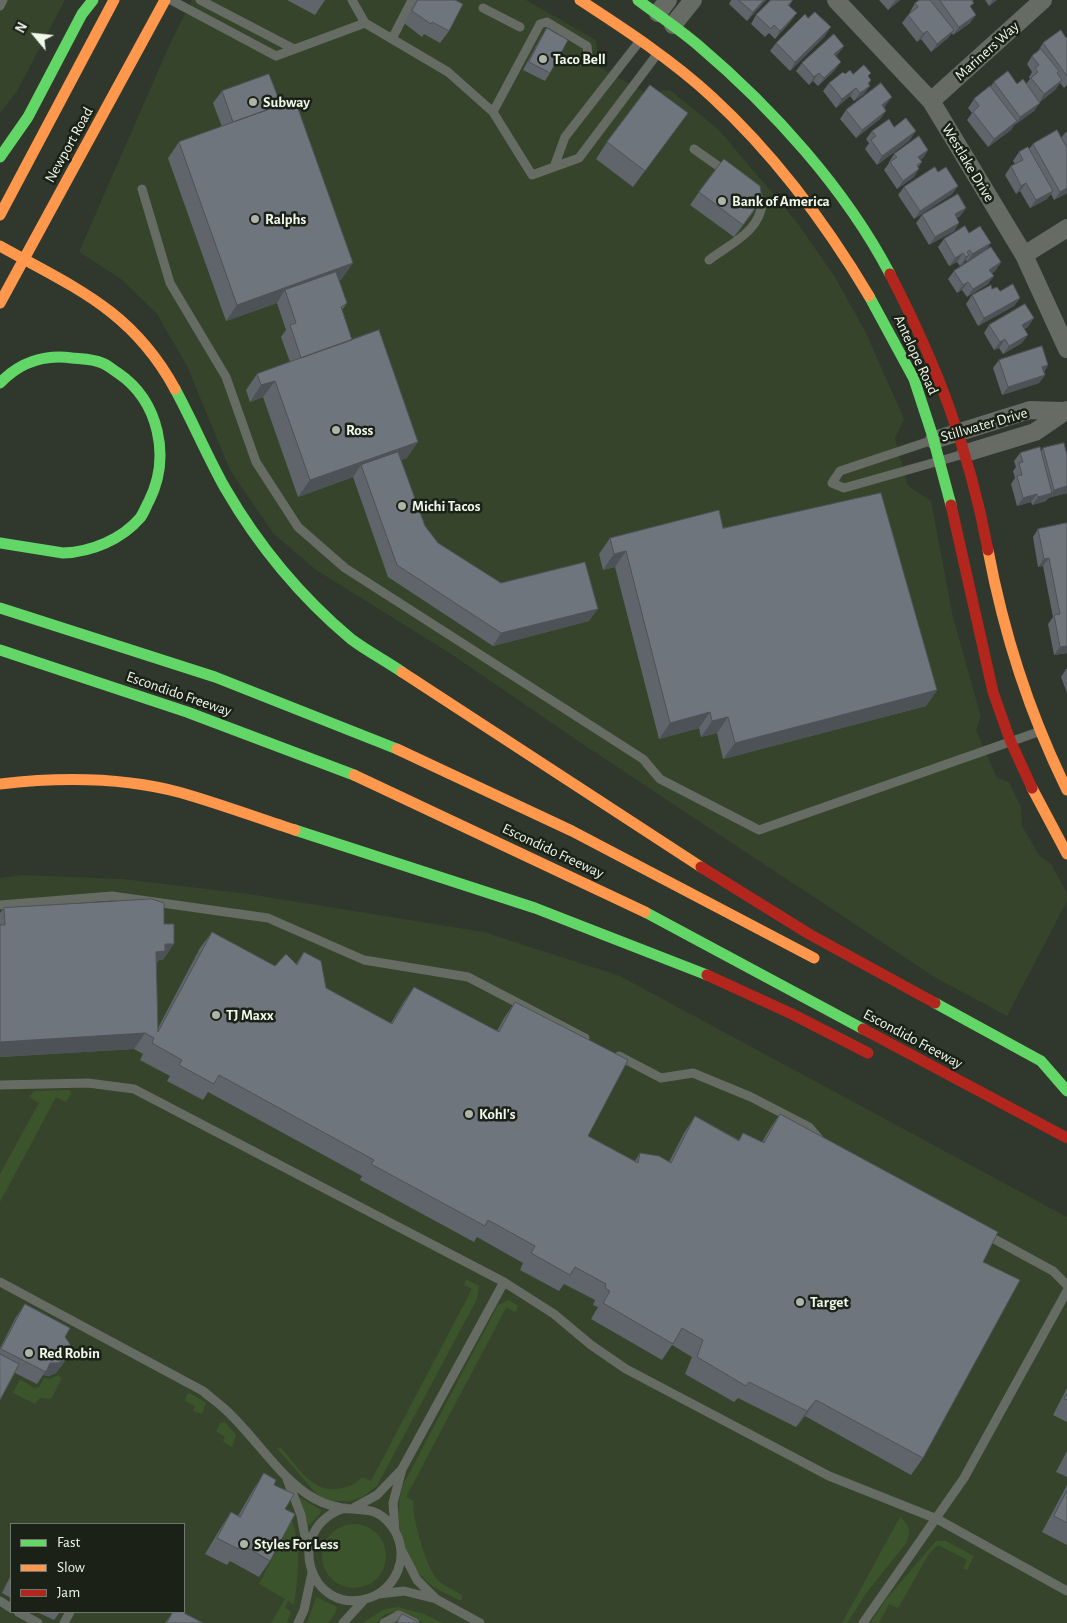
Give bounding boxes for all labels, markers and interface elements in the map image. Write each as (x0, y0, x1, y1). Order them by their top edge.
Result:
north arrow (10, 10, 60, 60)
street label: Mariners Way (951, 17, 1023, 85)
text: N (13, 20, 30, 36)
place label: Taco Bell (553, 50, 606, 68)
marker: Taco Bell (537, 53, 549, 65)
place label: Subway (263, 93, 310, 111)
marker: Subway (247, 96, 259, 108)
street label: Newport Road (41, 104, 97, 186)
street label: Westlake Drive (938, 121, 998, 205)
place label: Bank of America (732, 192, 830, 210)
marker: Bank of America (716, 195, 728, 207)
place label: Ralphs (265, 210, 306, 228)
marker: Ralphs (249, 213, 261, 225)
street label: Antelope Road (890, 312, 942, 398)
street label: Stillwater Drive (938, 404, 1030, 446)
place label: Ross (346, 421, 373, 439)
marker: Ross (330, 424, 342, 436)
place label: Michi Tacos (412, 497, 481, 515)
marker: Michi Tacos (396, 500, 408, 512)
street label: Escondido Freeway (124, 668, 234, 720)
street label: Escondido Freeway (499, 820, 607, 882)
street label: Escondido Freeway (860, 1005, 966, 1073)
place label: TJ Maxx (226, 1006, 274, 1024)
marker: TJ Maxx (210, 1009, 222, 1021)
place label: Kohl's (479, 1105, 515, 1123)
marker: Kohl's (463, 1108, 475, 1120)
place label: Target (810, 1293, 848, 1311)
marker: Target (794, 1296, 806, 1308)
place label: Red Robin (39, 1344, 100, 1362)
marker: Red Robin (23, 1347, 35, 1359)
legend (10, 1523, 185, 1613)
text: Fast (57, 1535, 80, 1550)
place label: Styles For Less (254, 1535, 339, 1553)
marker: Styles For Less (238, 1538, 250, 1550)
text: Slow (57, 1560, 85, 1575)
text: Jam (57, 1585, 80, 1600)

